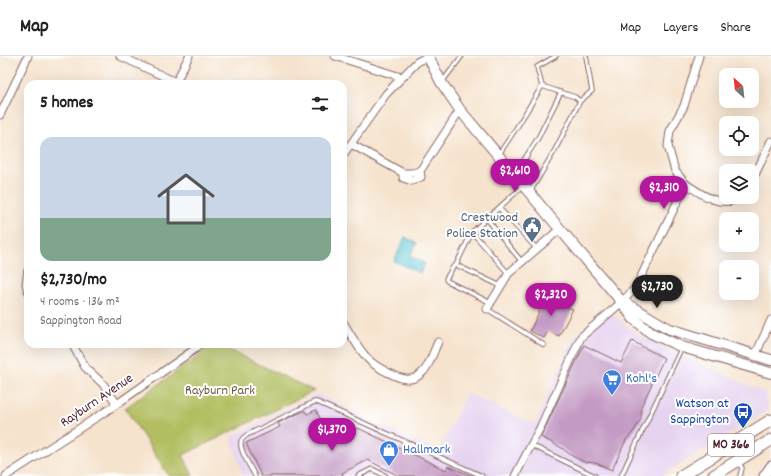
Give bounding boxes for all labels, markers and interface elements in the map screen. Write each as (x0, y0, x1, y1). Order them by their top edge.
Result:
text: Map (20, 14, 49, 41)
text: Map (620, 18, 641, 38)
text: Layers (663, 18, 698, 38)
text: Share (720, 18, 751, 38)
north arrow (719, 68, 759, 108)
map controls (719, 68, 759, 300)
text: 5 homes (40, 92, 93, 116)
icon: filters (309, 93, 331, 115)
button: locate (719, 116, 759, 156)
pin: $2,610 (482, 159, 548, 193)
text: $2,610 (499, 162, 531, 181)
icon: home (150, 163, 222, 235)
button: layers (719, 164, 759, 204)
pin: $2,310 (631, 176, 697, 210)
text: $2,310 (649, 179, 679, 198)
place label: Crestwood Police Station (446, 208, 518, 244)
button: + (719, 212, 759, 252)
public building icon: Crestwood Police Station (521, 215, 543, 243)
button: − (719, 260, 759, 300)
text: $2,730/mo (40, 269, 107, 293)
pin: $2,730 (624, 275, 690, 309)
text: $2,730 (641, 278, 673, 297)
pin: $2,320 (518, 283, 584, 317)
text: $2,320 (534, 286, 568, 305)
text: 4 rooms · 136 m² (40, 293, 120, 312)
text: Sappington Road (40, 312, 122, 331)
supermarket icon: Kohl's (601, 368, 623, 396)
street label: Rayburn Avenue (56, 369, 138, 433)
place label: Kohl's (626, 369, 657, 389)
park label: Rayburn Park (185, 381, 255, 401)
place label: Watson at Sappington (670, 394, 729, 430)
bus stop icon: Watson at Sappington (732, 401, 754, 429)
pin: $1,370 (299, 418, 365, 452)
text: $1,370 (317, 421, 347, 440)
road number: MO 366 (708, 434, 754, 456)
shop icon: Hallmark (378, 439, 400, 467)
place label: Hallmark (403, 440, 451, 460)

